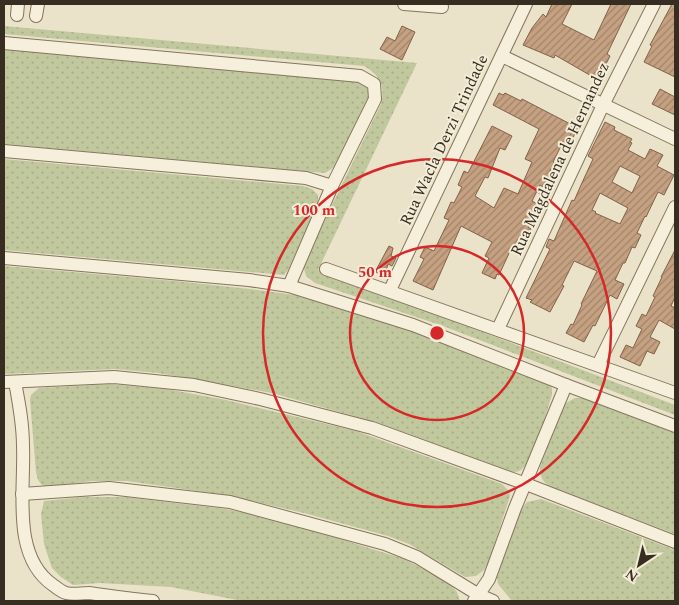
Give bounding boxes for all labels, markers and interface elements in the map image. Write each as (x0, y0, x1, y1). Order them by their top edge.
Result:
street label: Rua Wacla Derzi Trindade (394, 50, 494, 230)
street label: Rua Magdalena de Hernandez (504, 58, 616, 260)
text: 100 m (293, 199, 336, 222)
text: 50 m (358, 261, 393, 284)
centre of rings (428, 324, 446, 342)
north arrow (614, 540, 664, 590)
text: N (621, 563, 643, 587)

